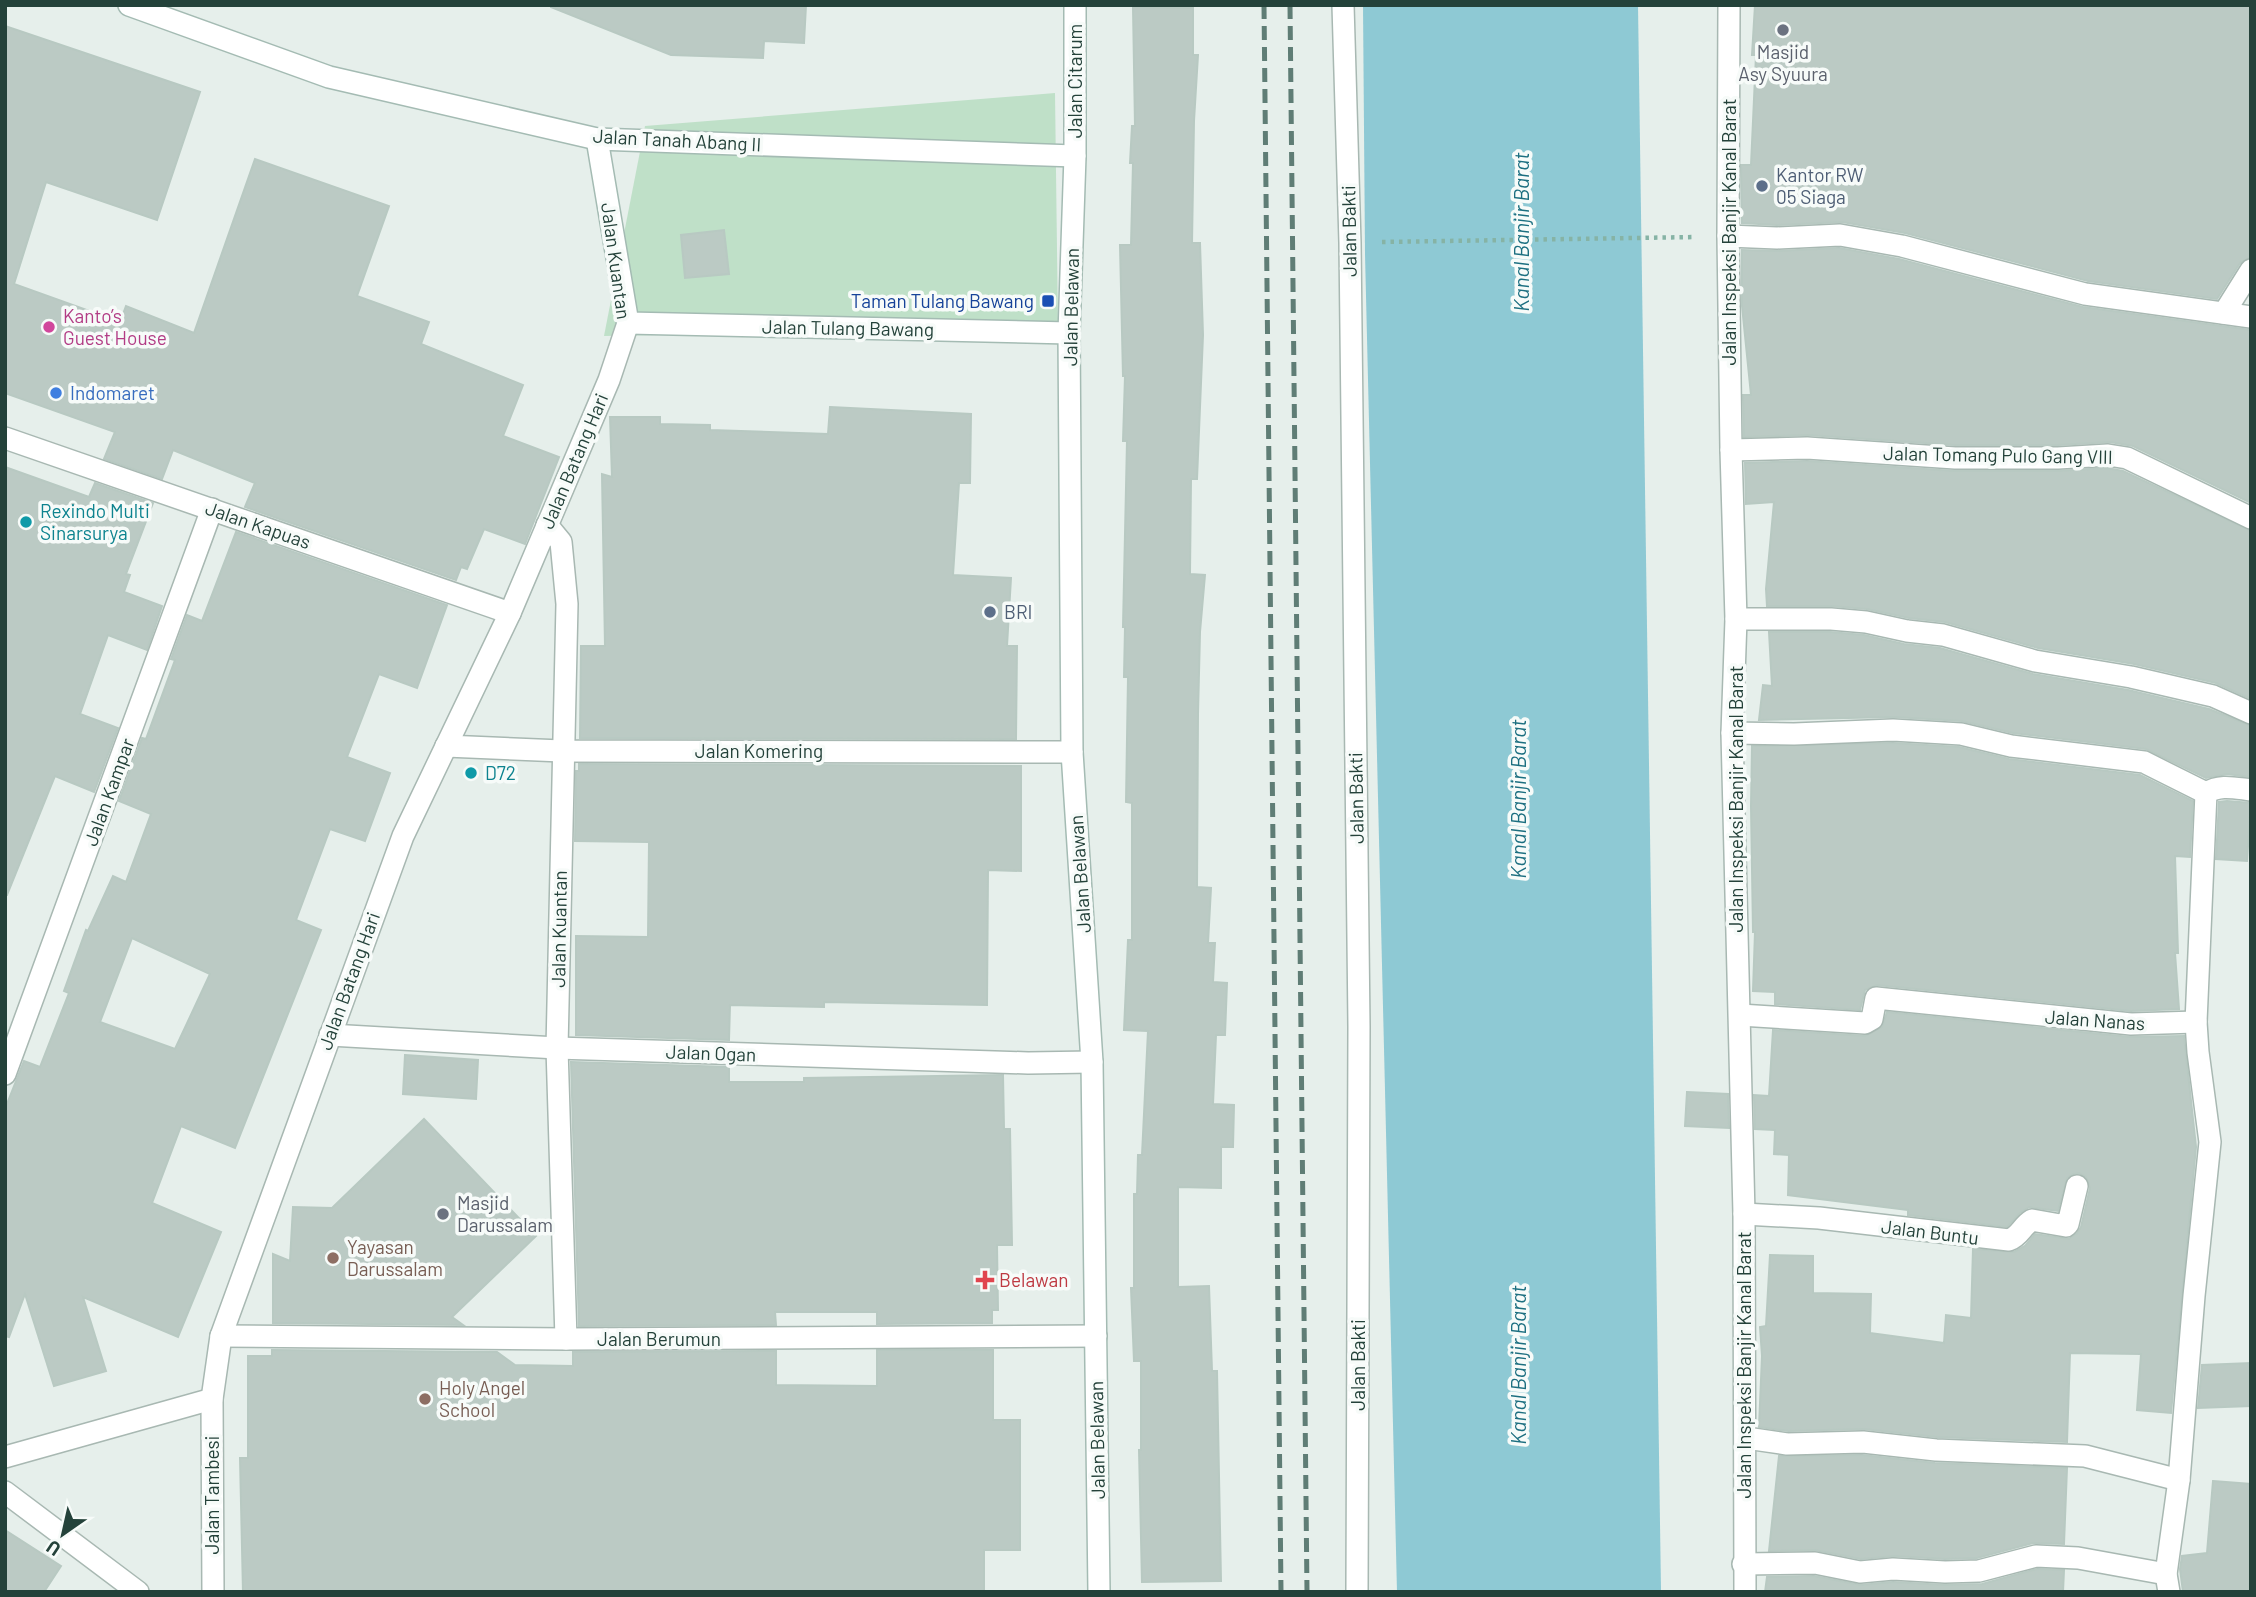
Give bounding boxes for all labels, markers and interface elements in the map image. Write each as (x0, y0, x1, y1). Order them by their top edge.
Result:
marker: Masjid Asy Syuura (1775, 22, 1791, 38)
street label: Jalan Citarum (1063, 24, 1086, 138)
place label: Masjid Asy Syuura (1738, 40, 1828, 85)
street label: Jalan Inspeksi Banjir Kanal Barat (1717, 98, 1740, 366)
street label: Jalan Tanah Abang II (592, 124, 762, 155)
water label: Kanal Banjir Barat (1508, 152, 1533, 312)
place label: Kantor RW 05 Siaga (1776, 163, 1864, 208)
marker: Kantor RW 05 Siaga (1754, 178, 1770, 194)
street label: Jalan Bakti (1336, 185, 1361, 277)
street label: Jalan Kuantan (597, 201, 636, 321)
street label: Jalan Belawan (1058, 248, 1083, 366)
place label: Taman Tulang Bawang (851, 289, 1034, 312)
marker: Taman Tulang Bawang (1040, 293, 1056, 309)
place label: Kanto’s Guest House (63, 304, 167, 349)
street label: Jalan Tulang Bawang (762, 314, 934, 341)
marker: Kanto’s Guest House (41, 319, 57, 335)
place label: Indomaret (70, 381, 155, 404)
marker: Indomaret (48, 385, 64, 401)
street label: Jalan Batang Hari (535, 390, 612, 532)
street label: Jalan Tomang Pulo Gang VIII (1883, 441, 2113, 468)
street label: Jalan Kapuas (203, 496, 314, 553)
place label: Rexindo Multi Sinarsurya (40, 499, 150, 544)
marker: Rexindo Multi Sinarsurya (18, 514, 34, 530)
place label: BRI (1004, 600, 1032, 623)
marker: BRI (982, 604, 998, 620)
street label: Jalan Inspeksi Banjir Kanal Barat (1724, 665, 1747, 933)
water label: Kanal Banjir Barat (1505, 719, 1530, 879)
street label: Jalan Kampar (78, 735, 139, 849)
street label: Jalan Komering (695, 739, 823, 762)
street label: Jalan Bakti (1343, 752, 1368, 844)
place label: D72 (485, 761, 516, 784)
marker: D72 (463, 765, 479, 781)
street label: Jalan Belawan (1064, 814, 1095, 934)
street label: Jalan Kuantan (546, 870, 571, 988)
street label: Jalan Batang Hari (313, 909, 384, 1053)
street label: Jalan Nanas (2044, 1005, 2146, 1034)
street label: Jalan Ogan (665, 1039, 757, 1066)
place label: Masjid Darussalam (457, 1191, 553, 1236)
marker: Masjid Darussalam (435, 1206, 451, 1222)
street label: Jalan Buntu (1880, 1214, 1980, 1249)
street label: Jalan Inspeksi Banjir Kanal Barat (1732, 1231, 1755, 1499)
place label: Yayasan Darussalam (347, 1235, 443, 1280)
marker: Yayasan Darussalam (325, 1250, 341, 1266)
place label: Belawan (999, 1268, 1068, 1291)
marker: Belawan (977, 1272, 993, 1288)
water label: Kanal Banjir Barat (1505, 1285, 1530, 1445)
street label: Jalan Bakti (1346, 1319, 1369, 1411)
street label: Jalan Berumun (597, 1327, 721, 1350)
place label: Holy Angel School (439, 1376, 525, 1421)
street label: Jalan Belawan (1084, 1381, 1109, 1499)
marker: Holy Angel School (417, 1391, 433, 1407)
street label: Jalan Tambesi (200, 1436, 223, 1554)
north arrow (28, 1499, 98, 1569)
text: U (42, 1536, 65, 1561)

